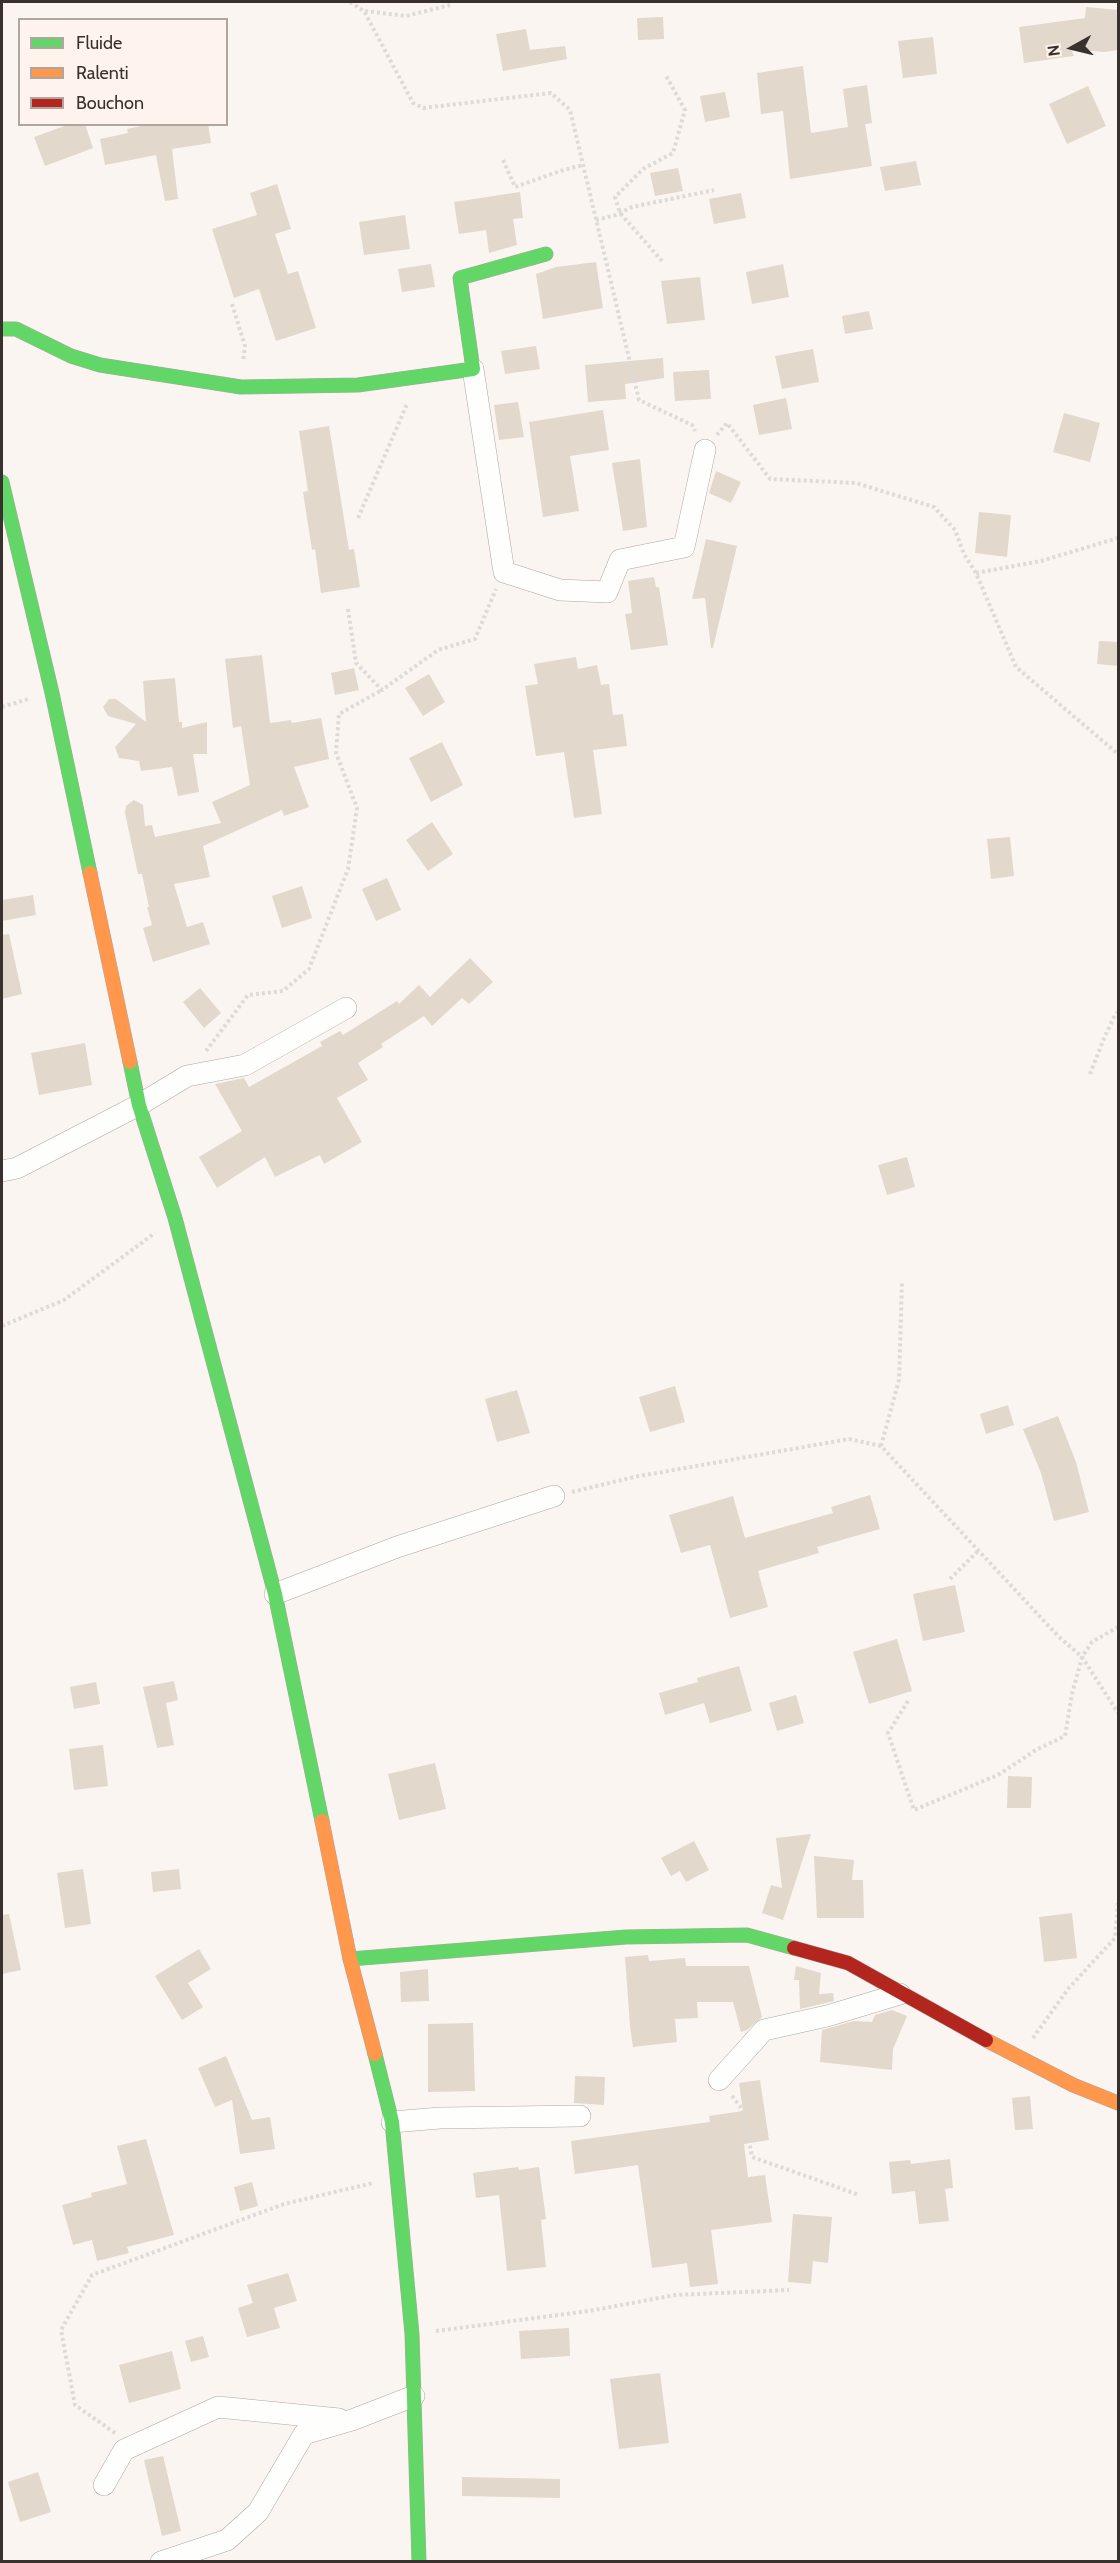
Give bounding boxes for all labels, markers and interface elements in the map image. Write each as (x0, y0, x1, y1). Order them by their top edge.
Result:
legend (18, 18, 228, 126)
north arrow (1042, 18, 1102, 78)
text: Fluide (76, 32, 122, 54)
text: N (1043, 44, 1064, 57)
text: Ralenti (76, 62, 129, 84)
text: Bouchon (76, 92, 144, 114)

